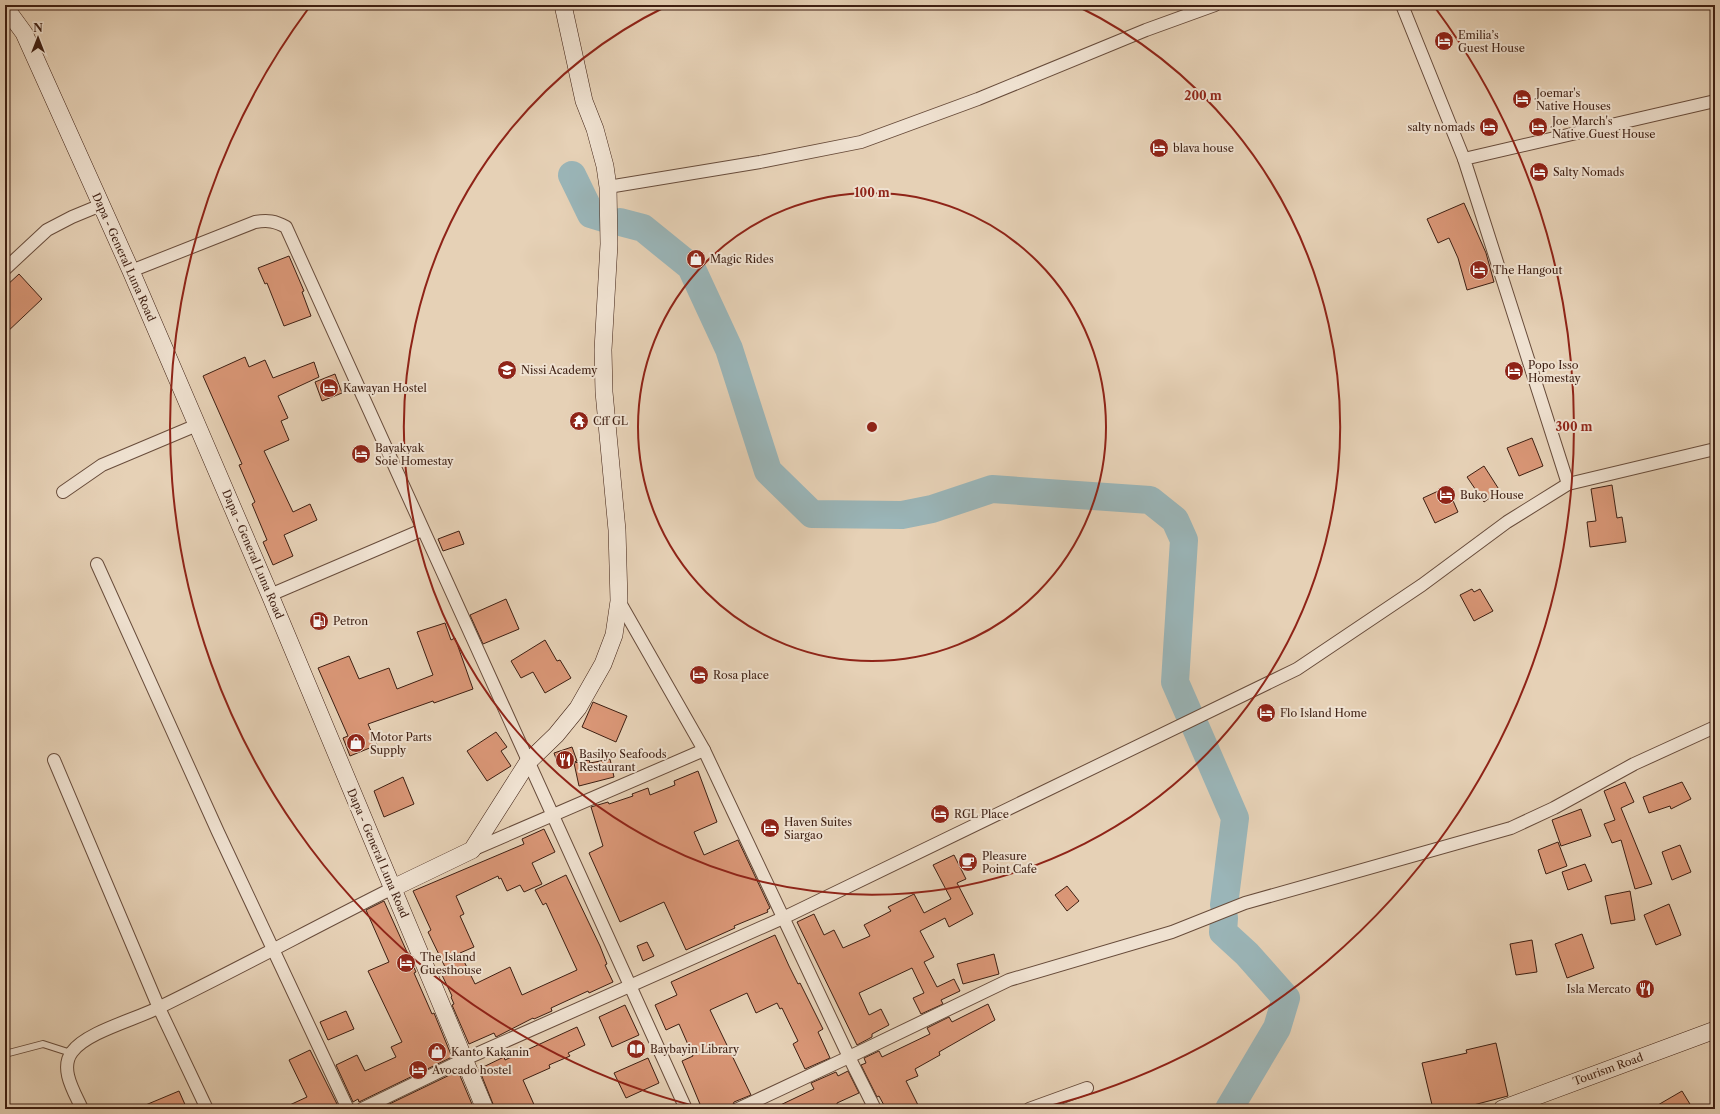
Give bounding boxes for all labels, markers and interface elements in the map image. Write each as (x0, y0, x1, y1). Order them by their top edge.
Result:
north arrow (18, 18, 58, 58)
text: N (33, 21, 43, 35)
place label: Emilia’s Guest House (1458, 28, 1525, 55)
hotel icon: Emilia’s Guest House (1433, 30, 1455, 52)
place label: Joemar's Native Houses (1534, 86, 1611, 113)
text: 200 m (1184, 88, 1222, 103)
hotel icon: Joemar's Native Houses (1511, 88, 1533, 110)
place label: Joe March's Native Guest House (1550, 114, 1655, 141)
hotel icon: salty nomads (1478, 116, 1500, 138)
hotel icon: Joe March's Native Guest House (1527, 116, 1549, 138)
place label: salty nomads (1407, 120, 1475, 134)
hotel icon: blava house (1148, 137, 1170, 159)
place label: blava house (1173, 141, 1234, 155)
hotel icon: Salty Nomads (1528, 161, 1550, 183)
place label: Salty Nomads (1553, 165, 1624, 179)
text: 100 m (854, 185, 890, 200)
street label: Dapa - General Luna Road (89, 190, 159, 324)
shop icon: Magic Rides (685, 248, 707, 270)
place label: Magic Rides (710, 252, 774, 266)
hotel icon: The Hangout (1468, 259, 1490, 281)
place label: The Hangout (1493, 263, 1563, 277)
place label: Popo Isso Homestay (1528, 358, 1581, 385)
school or university icon: Nissi Academy (496, 359, 518, 381)
hotel icon: Popo Isso Homestay (1503, 360, 1525, 382)
place label: Nissi Academy (521, 363, 598, 377)
hotel icon: Kawayan Hostel (318, 377, 340, 399)
place label: Kawayan Hostel (343, 381, 428, 395)
temple icon: Cff GL (568, 410, 590, 432)
place label: Cff GL (593, 414, 629, 428)
text: 300 m (1555, 419, 1593, 434)
centre of rings (865, 420, 879, 434)
place label: Bayakyak Soie Homestay (375, 441, 454, 468)
hotel icon: Bayakyak Soie Homestay (350, 443, 372, 465)
hotel icon: Buko House (1435, 484, 1457, 506)
street label: Dapa - General Luna Road (219, 487, 287, 621)
place label: Buko House (1460, 488, 1524, 502)
fuel station icon: Petron (308, 610, 330, 632)
place label: Petron (333, 614, 368, 628)
hotel icon: Rosa place (688, 664, 710, 686)
place label: Rosa place (713, 668, 769, 682)
hotel icon: Flo Island Home (1255, 702, 1277, 724)
place label: Flo Island Home (1280, 706, 1367, 720)
place label: Motor Parts Supply (370, 730, 432, 757)
shop icon: Motor Parts Supply (345, 732, 367, 754)
place label: Basilyo Seafoods Restaurant (579, 747, 667, 774)
restaurant icon: Basilyo Seafoods Restaurant (554, 749, 576, 771)
street label: Dapa - General Luna Road (344, 786, 412, 920)
hotel icon: RGL Place (929, 803, 951, 825)
place label: RGL Place (954, 807, 1009, 821)
place label: Haven Suites Siargao (784, 815, 852, 842)
hotel icon: Haven Suites Siargao (759, 817, 781, 839)
place label: Pleasure Point Cafe (982, 849, 1037, 876)
cafe icon: Pleasure Point Cafe (957, 851, 979, 873)
place label: The Island Guesthouse (420, 950, 482, 977)
hotel icon: The Island Guesthouse (395, 952, 417, 974)
restaurant icon: Isla Mercato (1634, 978, 1656, 1000)
place label: Isla Mercato (1567, 982, 1631, 996)
library icon: Baybayin Library (625, 1038, 647, 1060)
shop icon: Kanto Kakanin (426, 1041, 448, 1063)
place label: Baybayin Library (650, 1042, 740, 1056)
place label: Kanto Kakanin (451, 1045, 529, 1059)
street label: Tourism Road (1571, 1050, 1645, 1088)
hotel icon: Avocado hostel (407, 1059, 429, 1081)
place label: Avocado hostel (431, 1063, 512, 1077)

